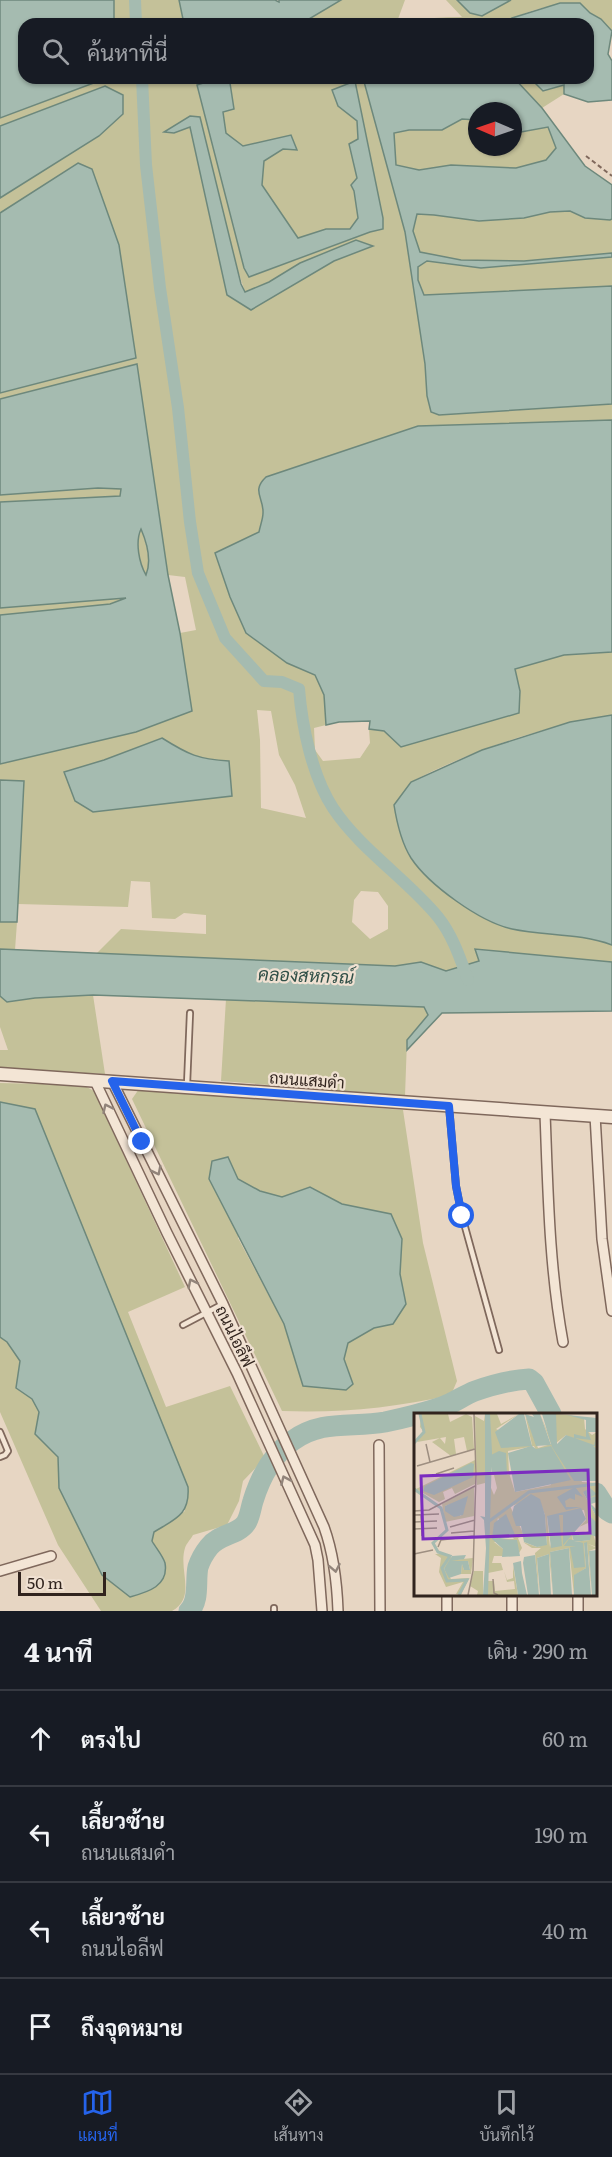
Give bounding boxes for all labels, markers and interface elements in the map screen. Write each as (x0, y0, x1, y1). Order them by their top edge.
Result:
search box (18, 18, 594, 84)
icon: search (39, 35, 72, 68)
text: ค้นหาที่นี่ (87, 35, 167, 68)
north arrow (468, 102, 522, 156)
water label: คลองสหกรณ์ (258, 959, 357, 990)
street label: ถนนแสมดำ (269, 1064, 345, 1094)
one-way arrow (103, 1103, 115, 1114)
route end (128, 1128, 154, 1154)
one-way arrow (149, 1165, 161, 1176)
route start (448, 1202, 474, 1228)
one-way arrow (188, 1279, 199, 1290)
street label: ถนนไอลีฟ (211, 1301, 261, 1371)
inset map (414, 1413, 597, 1596)
one-way arrow (280, 1476, 292, 1487)
one-way arrow (328, 1563, 341, 1573)
scale bar (18, 1569, 106, 1596)
text: 50 m (27, 1570, 63, 1594)
text: 4 นาที (24, 1631, 93, 1670)
text: เดิน · 290 m (487, 1635, 588, 1665)
icon: ahead (24, 1722, 57, 1755)
text: ตรงไป (81, 1722, 141, 1755)
text: 60 m (542, 1723, 588, 1753)
text: เลี้ยวซ้าย (81, 1803, 165, 1836)
icon: left (24, 1818, 57, 1851)
text: 190 m (534, 1819, 588, 1849)
text: ถนนแสมดำ (81, 1836, 175, 1866)
text: เลี้ยวซ้าย (81, 1899, 165, 1932)
icon: left (24, 1914, 57, 1947)
text: 40 m (542, 1915, 588, 1945)
text: ถนนไอลีฟ (81, 1932, 164, 1962)
icon: arrive (24, 2010, 57, 2043)
text: ถึงจุดหมาย (81, 2010, 183, 2043)
tab: แผนที่ (78, 2086, 118, 2146)
tab: เส้นทาง (274, 2086, 324, 2146)
tab: บันทึกไว้ (479, 2086, 534, 2146)

